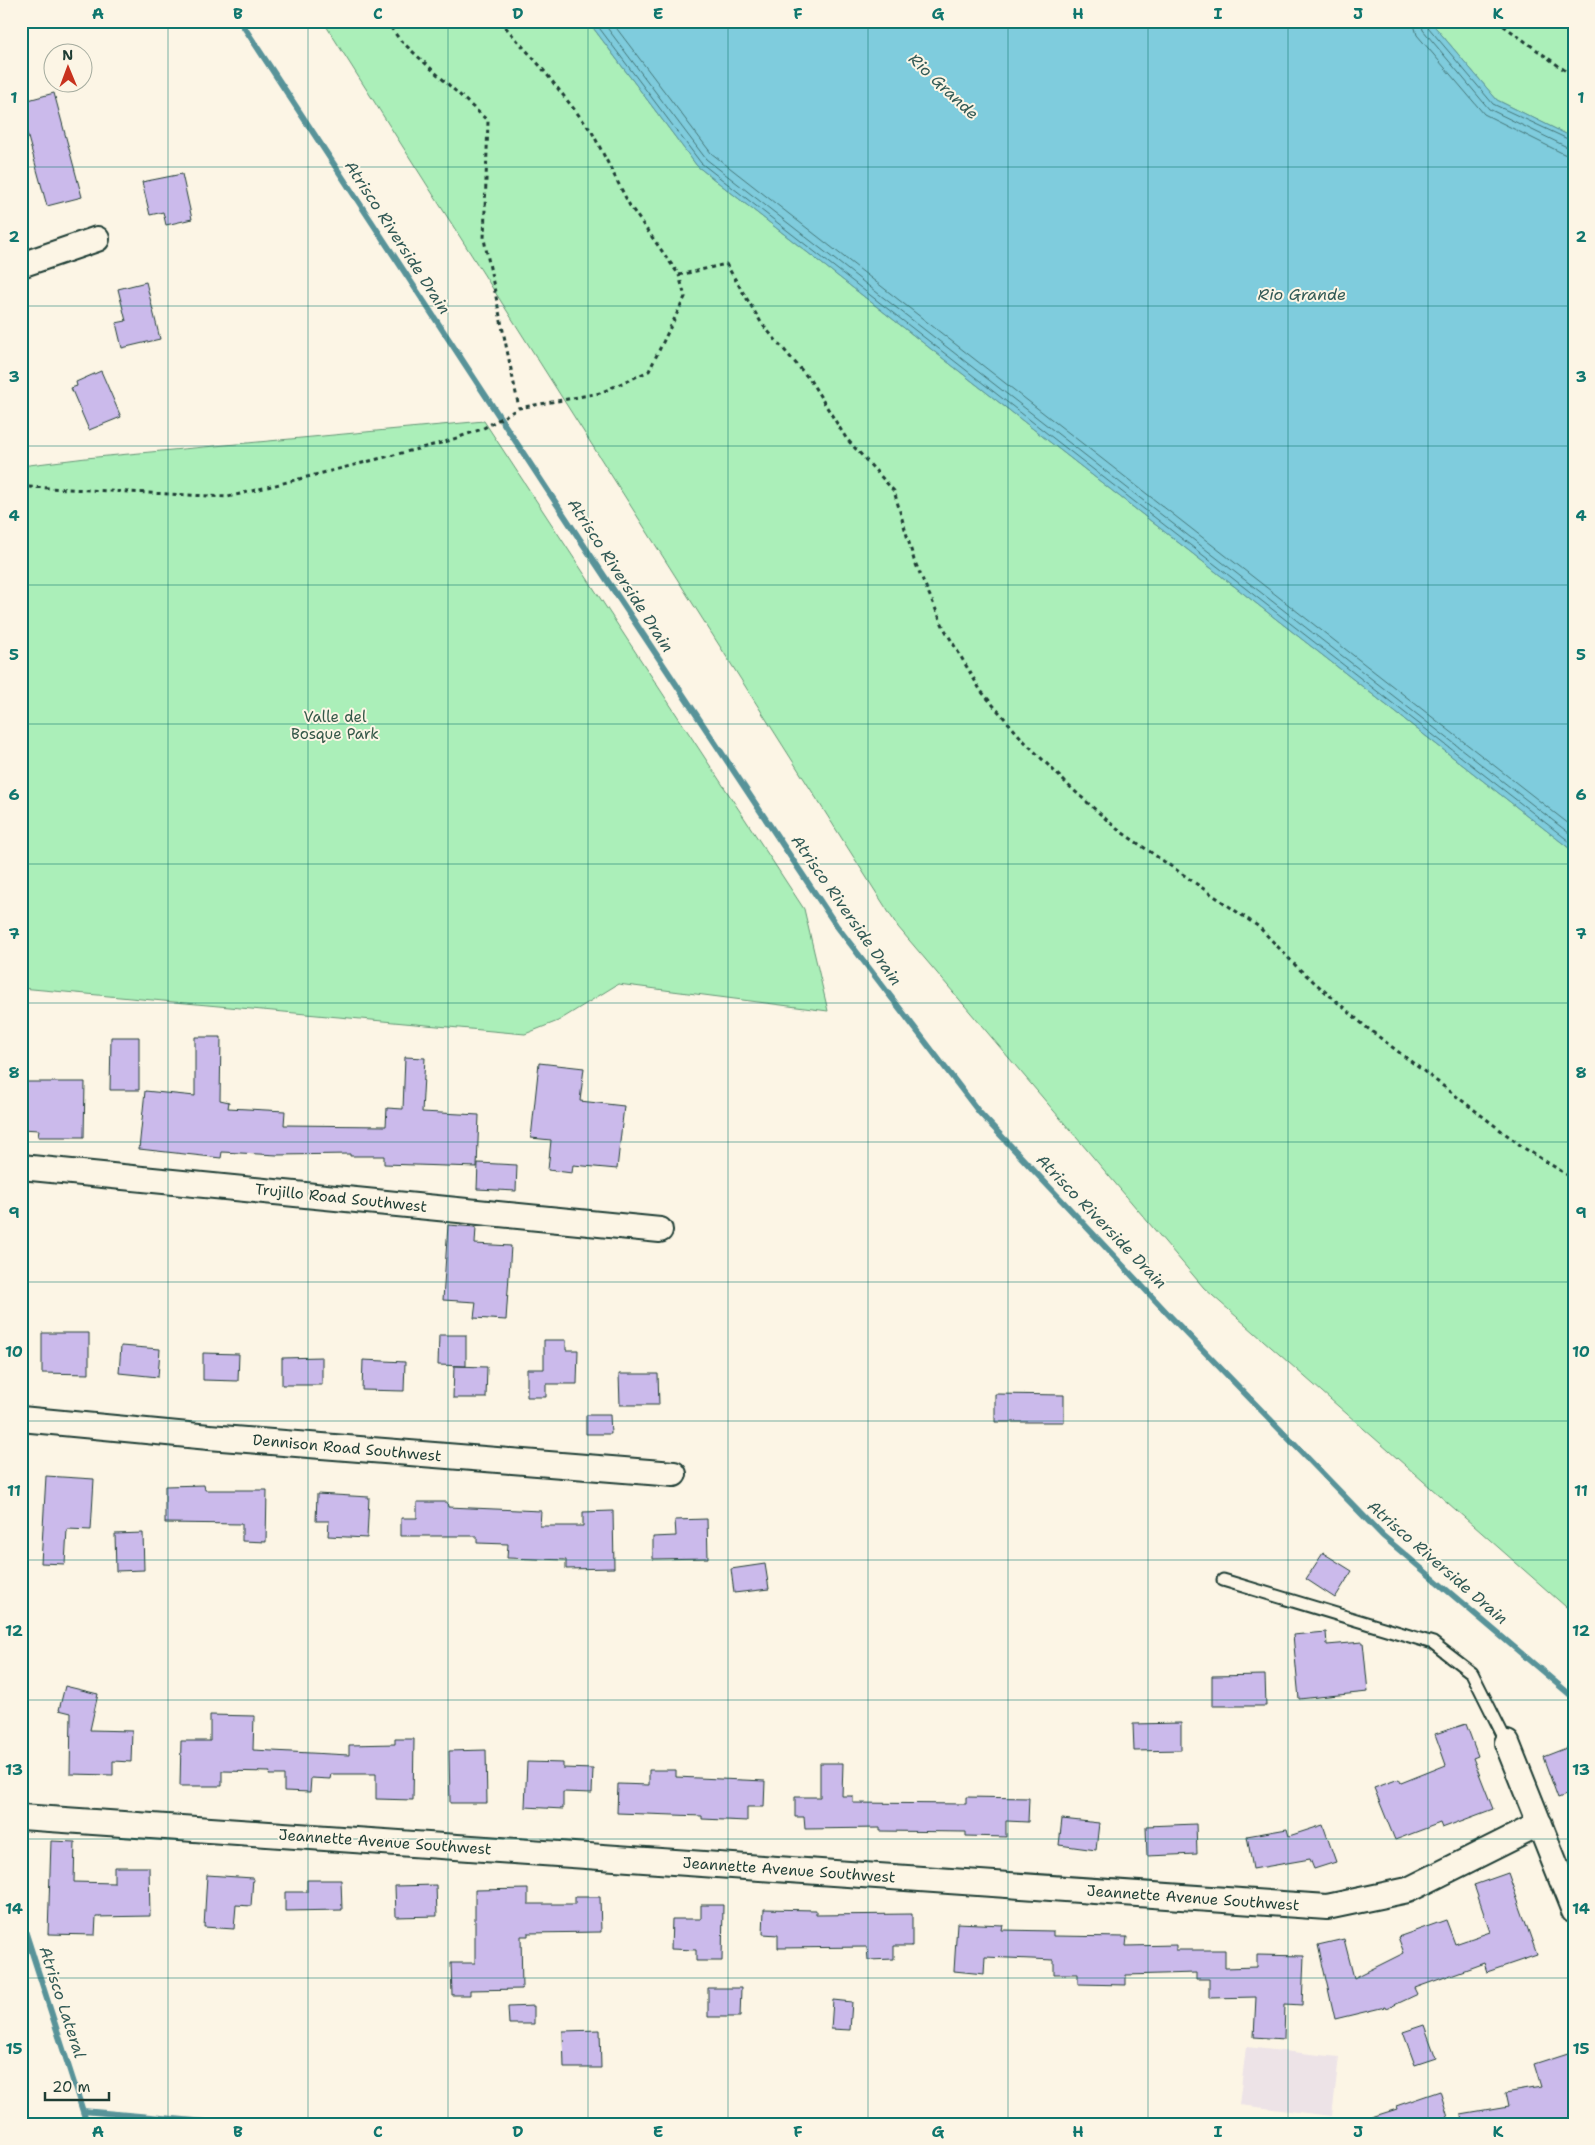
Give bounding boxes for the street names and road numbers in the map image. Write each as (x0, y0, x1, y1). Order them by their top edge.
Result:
street label: Trujillo Road Southwest (254, 1179, 428, 1217)
street label: Dennison Road Southwest (252, 1430, 442, 1466)
street label: Jeannette Avenue Southwest (278, 1825, 492, 1859)
street label: Jeannette Avenue Southwest (682, 1853, 896, 1887)
street label: Jeannette Avenue Southwest (1086, 1881, 1300, 1915)

